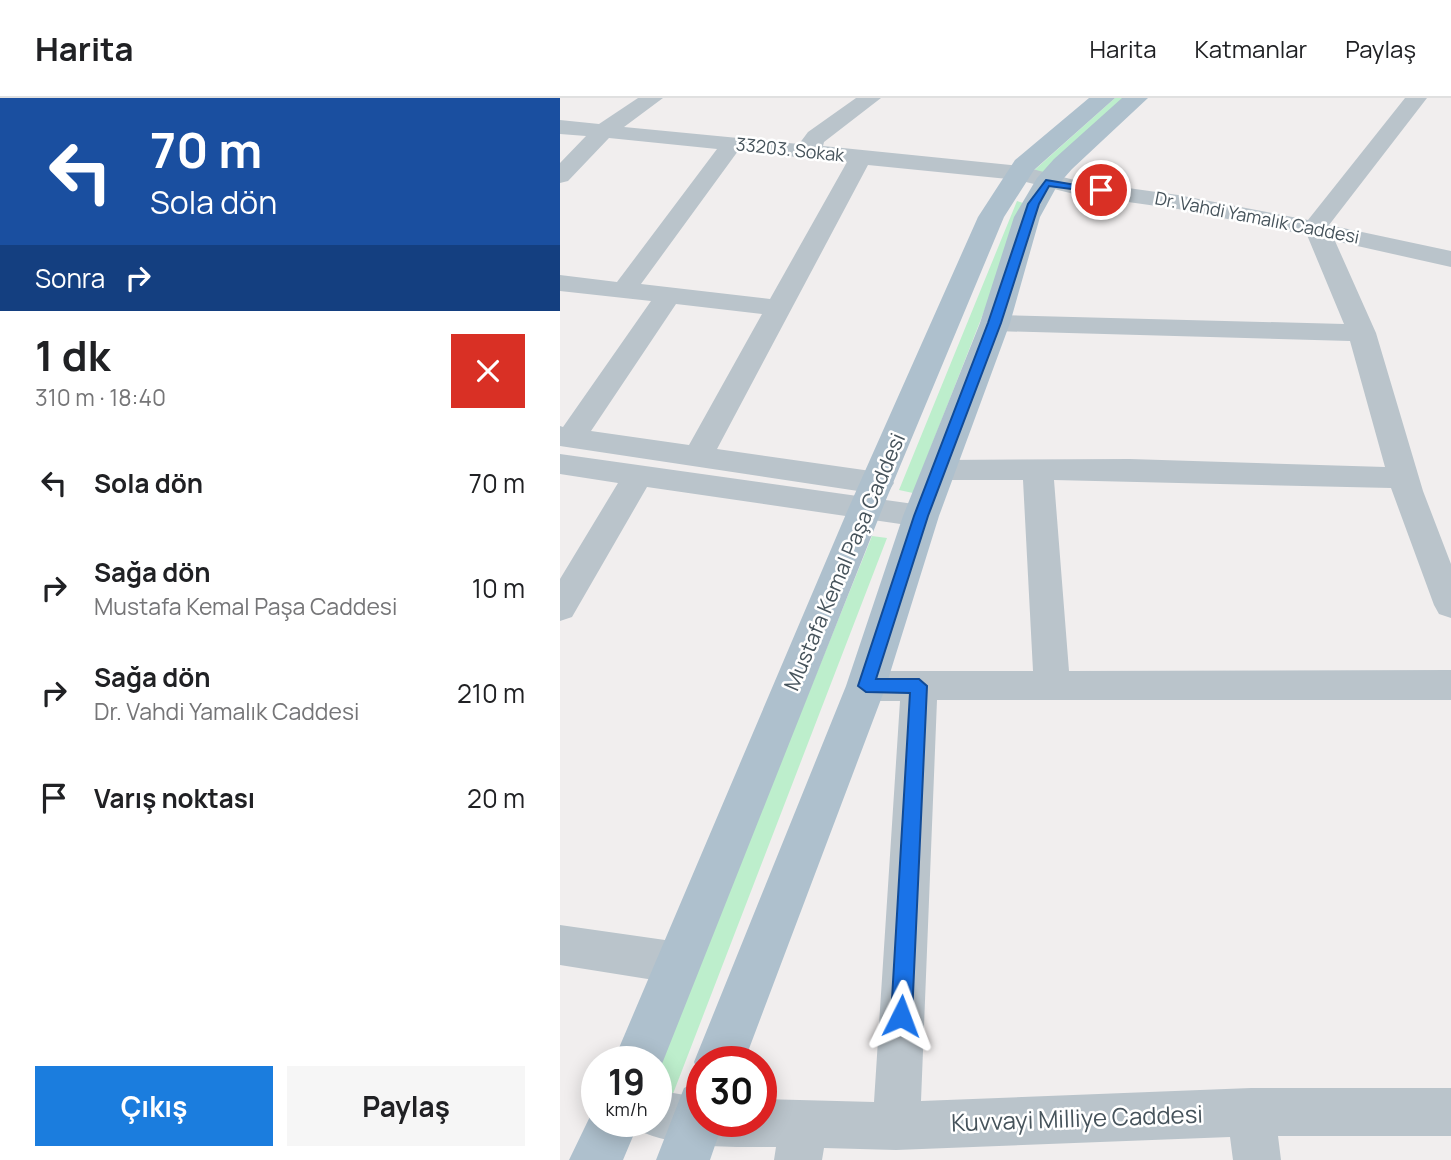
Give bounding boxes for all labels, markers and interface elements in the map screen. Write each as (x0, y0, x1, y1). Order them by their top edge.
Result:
text: Harita (35, 26, 134, 71)
text: Harita (1090, 32, 1157, 65)
text: Katmanlar (1195, 32, 1307, 65)
text: Paylaş (1345, 32, 1416, 65)
text: 70 m (150, 116, 262, 183)
icon: left (35, 126, 126, 217)
street label: 33203. Sokak (735, 131, 847, 167)
pin (1071, 160, 1131, 220)
icon: arrive (1082, 171, 1120, 209)
text: Sola dön (150, 180, 277, 224)
street label: Dr. Vahdi Yamalık Caddesi (1153, 185, 1361, 249)
icon: right (119, 259, 157, 297)
text: Sonra (35, 260, 105, 296)
text: 1 dk (35, 326, 110, 384)
button: close (451, 334, 525, 408)
text: 310 m · 18:40 (35, 381, 166, 413)
street label: Mustafa Kemal Paşa Caddesi (777, 429, 911, 695)
icon: left (35, 464, 73, 502)
text: Sola dön (94, 465, 203, 501)
text: 70 m (469, 465, 525, 501)
text: Sağa dön (94, 554, 211, 590)
icon: right (35, 569, 73, 607)
text: 10 m (472, 570, 525, 606)
text: Mustafa Kemal Paşa Caddesi (94, 590, 397, 622)
text: Sağa dön (94, 659, 211, 695)
icon: right (35, 674, 73, 712)
text: 210 m (457, 675, 525, 711)
text: Dr. Vahdi Yamalık Caddesi (94, 695, 359, 727)
icon: arrive (35, 779, 73, 817)
text: Varış noktası (94, 780, 255, 816)
text: 20 m (467, 780, 525, 816)
position arrow (864, 979, 938, 1053)
speed limit sign: 30 (686, 1046, 777, 1137)
text: 19 (608, 1058, 645, 1106)
button: Çıkış (35, 1066, 273, 1146)
button: Paylaş (287, 1066, 525, 1146)
text: km/h (606, 1097, 647, 1121)
street label: Kuvvayi Milliye Caddesi (951, 1097, 1203, 1138)

